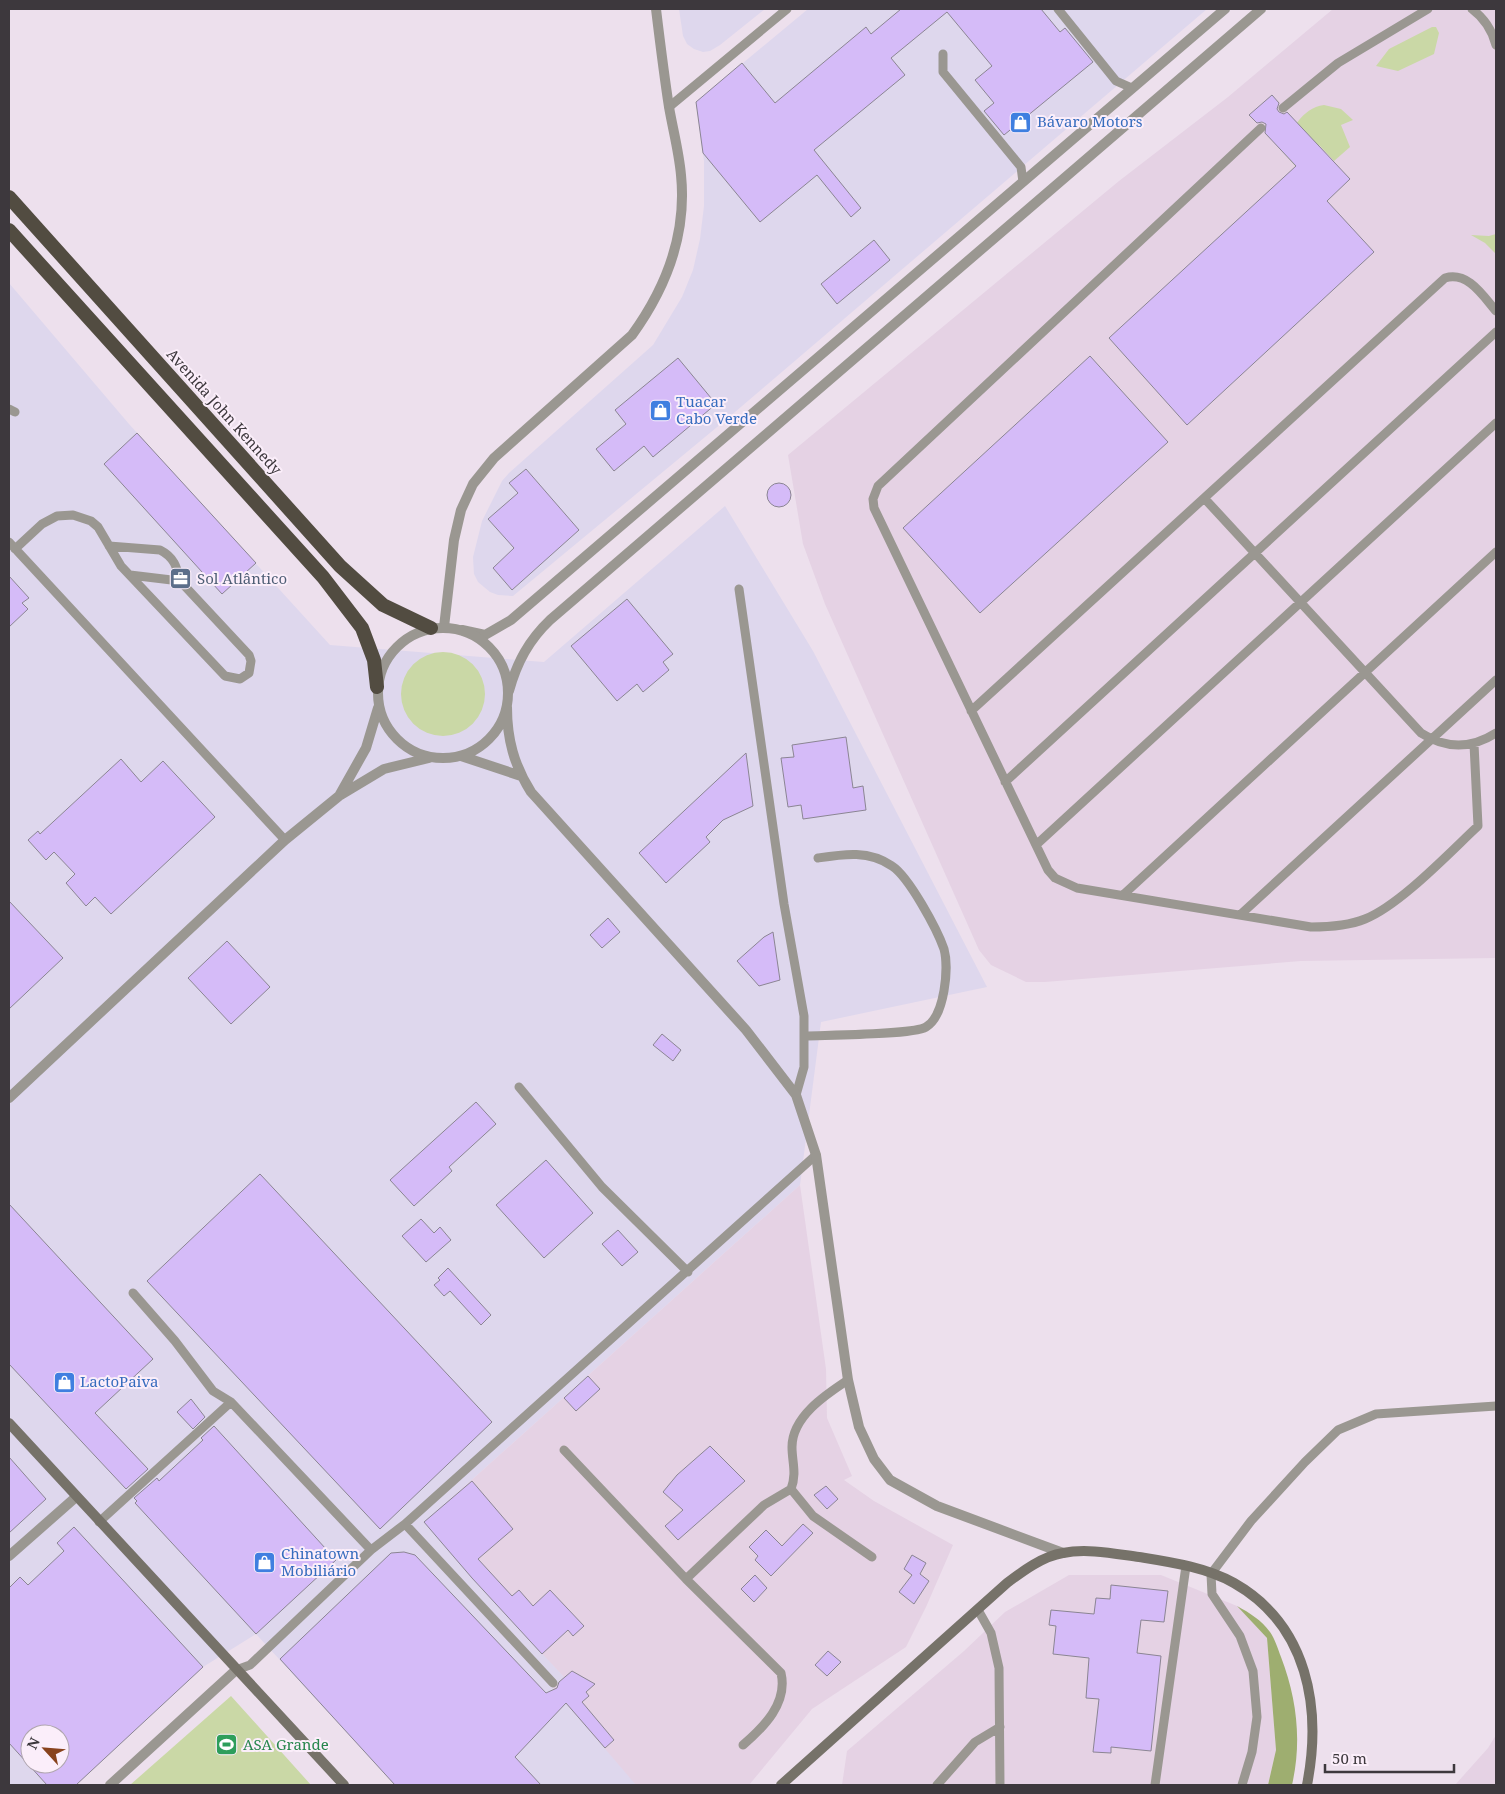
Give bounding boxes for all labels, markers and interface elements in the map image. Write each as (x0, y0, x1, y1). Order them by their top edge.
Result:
shop icon: Bávaro Motors (1009, 110, 1033, 134)
place label: Bávaro Motors (1037, 111, 1143, 131)
street label: Avenida John Kennedy (163, 344, 287, 479)
place label: Tuacar Cabo Verde (676, 391, 757, 428)
shop icon: Tuacar Cabo Verde (648, 399, 672, 423)
office icon: Sol Atlântico (169, 567, 193, 591)
place label: Sol Atlântico (197, 568, 287, 588)
shop icon: LactoPaiva (52, 1370, 76, 1394)
place label: LactoPaiva (80, 1371, 159, 1391)
place label: Chinatown Mobiliário (281, 1543, 360, 1580)
shop icon: Chinatown Mobiliário (253, 1551, 277, 1575)
north arrow (20, 1724, 70, 1774)
sports icon: ASA Grande (215, 1733, 239, 1757)
text: N (22, 1734, 44, 1752)
place label: ASA Grande (243, 1734, 329, 1754)
scale bar (1325, 1742, 1454, 1774)
text: 50 m (1332, 1748, 1367, 1768)

